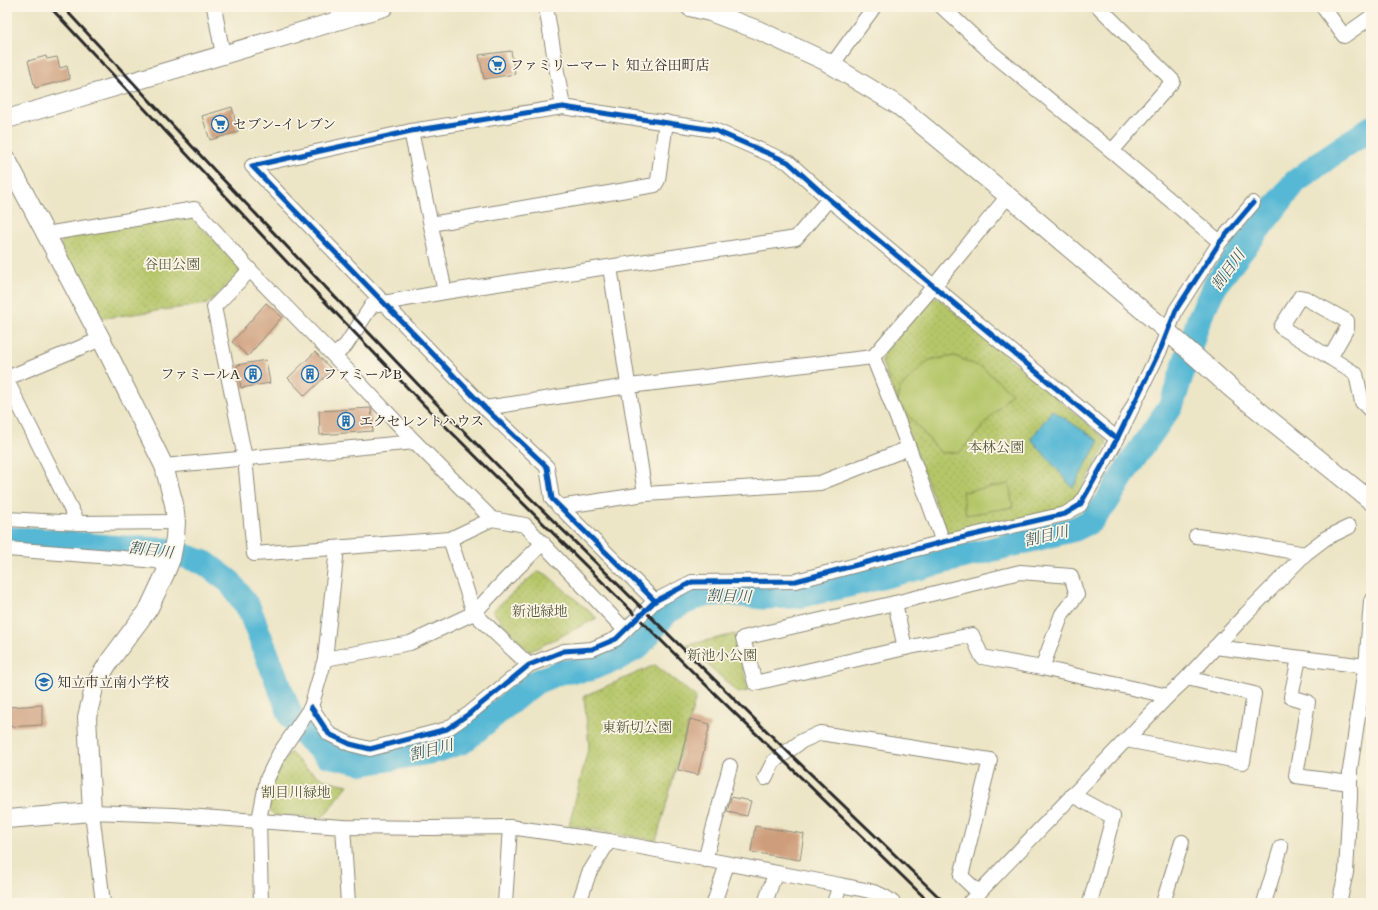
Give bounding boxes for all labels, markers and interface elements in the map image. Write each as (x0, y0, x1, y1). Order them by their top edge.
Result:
supermarket icon: ファミリーマート 知立谷田町店 (487, 55, 507, 75)
place label: ファミリーマート 知立谷田町店 (510, 56, 709, 75)
supermarket icon: セブン-イレブン (210, 114, 230, 134)
place label: セブン-イレブン (233, 115, 336, 134)
water label: 割目川 (1207, 244, 1250, 294)
park label: 谷田公園 (144, 255, 200, 274)
building icon: ファミールA (243, 364, 263, 384)
building icon: ファミールB (300, 364, 320, 384)
place label: ファミールA (161, 365, 240, 384)
place label: ファミールB (323, 365, 402, 384)
building icon: エクセレントハウス (336, 411, 356, 431)
place label: エクセレントハウス (359, 412, 484, 431)
park label: 本林公園 (968, 438, 1024, 457)
water label: 割目川 (1022, 521, 1072, 551)
water label: 割目川 (127, 537, 177, 563)
water label: 割目川 (706, 585, 754, 607)
park label: 新池緑地 (512, 602, 568, 621)
park label: 新池小公園 (687, 646, 757, 665)
school or university icon: 知立市立南小学校 (34, 672, 54, 692)
place label: 知立市立南小学校 (57, 673, 169, 692)
park label: 東新切公園 (602, 718, 672, 737)
water label: 割目川 (407, 734, 457, 765)
park label: 割目川緑地 (261, 783, 331, 802)

